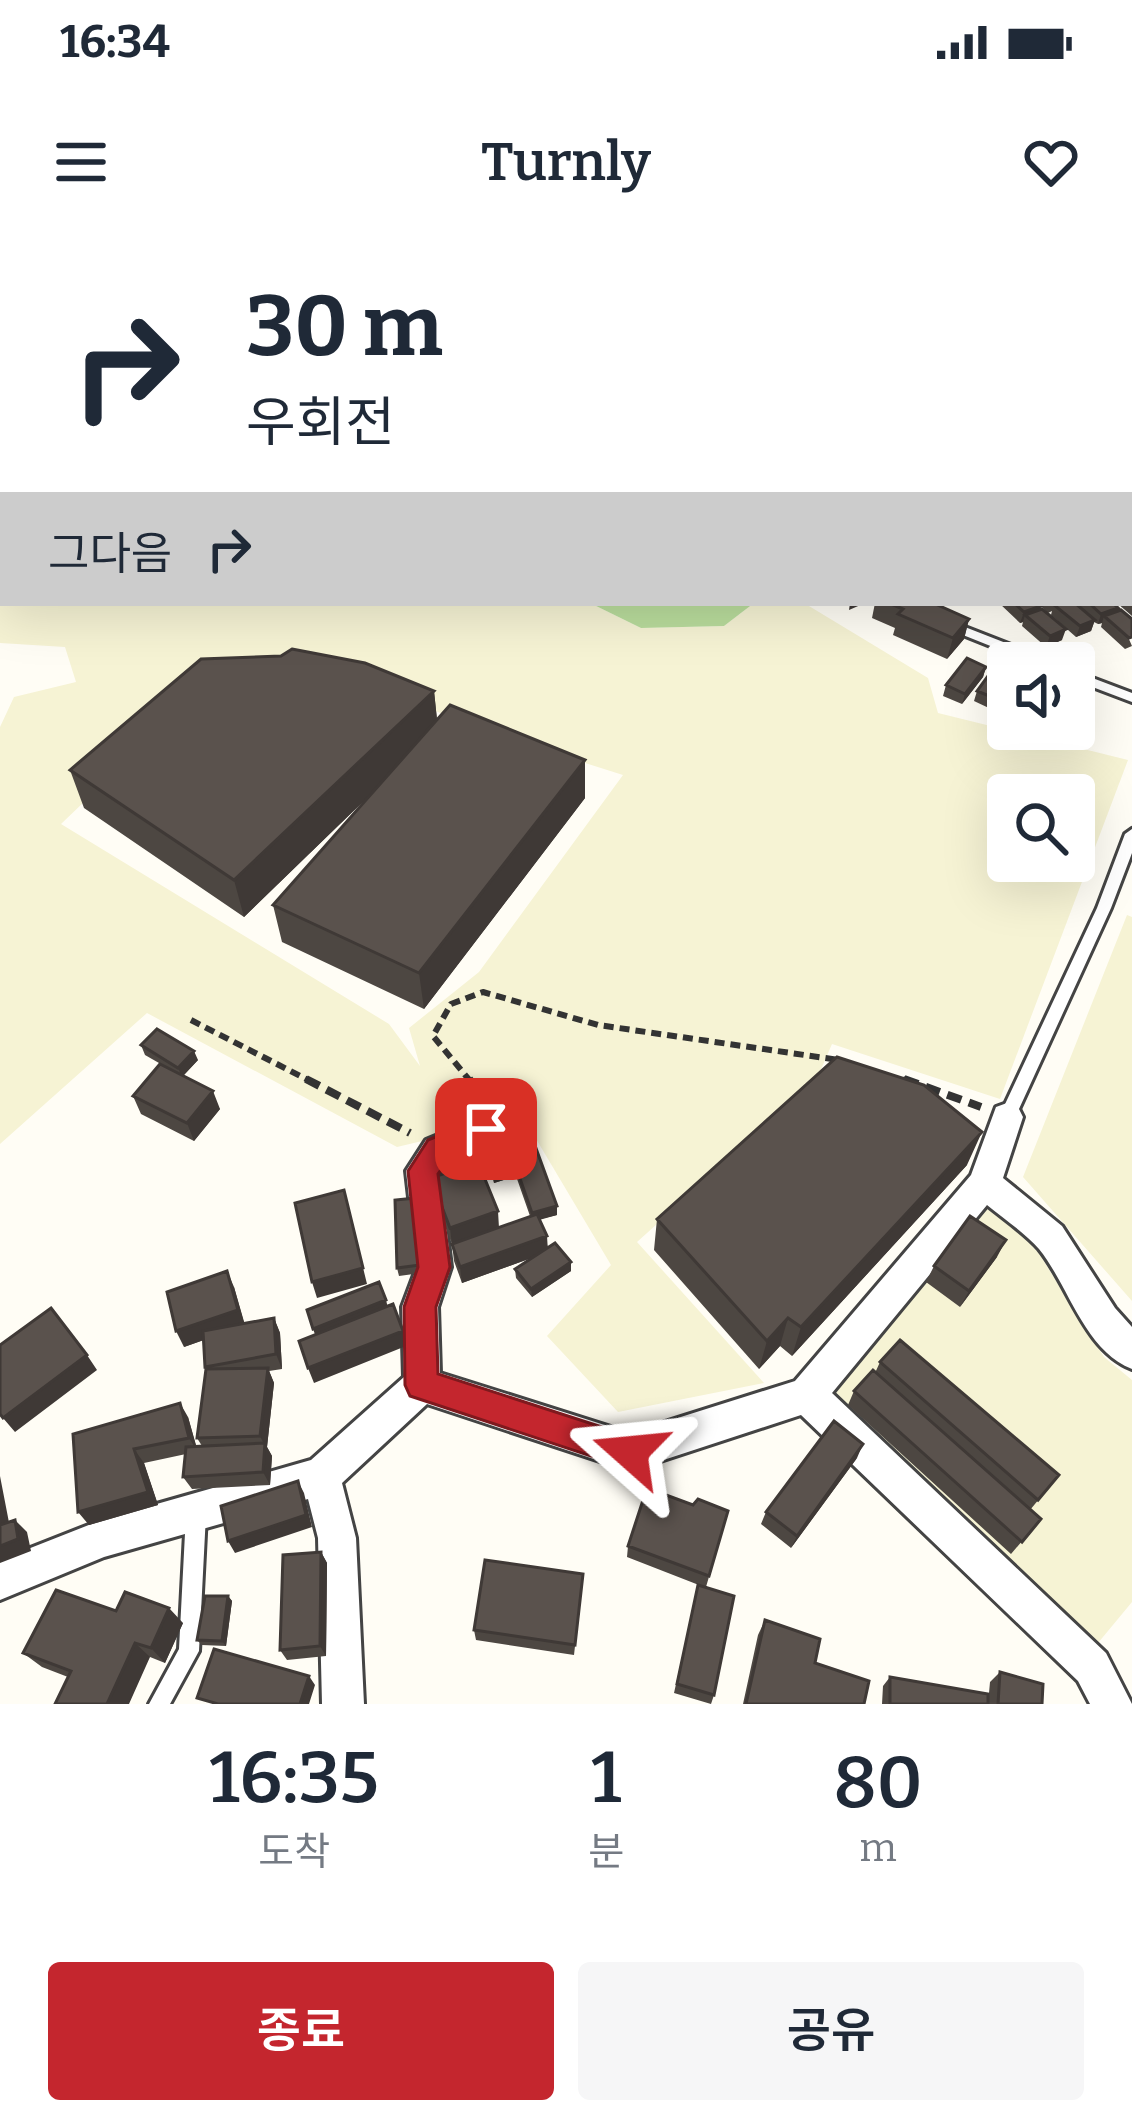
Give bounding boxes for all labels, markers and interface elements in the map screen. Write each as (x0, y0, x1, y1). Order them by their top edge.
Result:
text: 16:34 (60, 15, 170, 69)
icon: menu (48, 129, 114, 195)
icon: heart (1018, 129, 1084, 195)
text: Turnly (481, 130, 651, 194)
text: 30 m (246, 276, 443, 377)
icon: right (48, 288, 204, 444)
text: 우회전 (246, 391, 395, 455)
icon: right (196, 516, 262, 582)
text: 그다음 (48, 527, 172, 581)
map controls (987, 642, 1095, 882)
button: sound (987, 642, 1095, 750)
button: search (987, 774, 1095, 882)
pin (435, 1078, 537, 1180)
icon: arrive (453, 1096, 519, 1162)
position arrow (567, 1389, 693, 1515)
text: 16:35 (209, 1735, 379, 1821)
text: 1 (591, 1735, 621, 1821)
text: 80 (833, 1740, 923, 1826)
text: m (859, 1825, 897, 1871)
text: 도착 (258, 1829, 330, 1875)
text: 분 (588, 1829, 624, 1875)
button: 종료 (48, 1962, 554, 2100)
button: 공유 (578, 1962, 1084, 2100)

